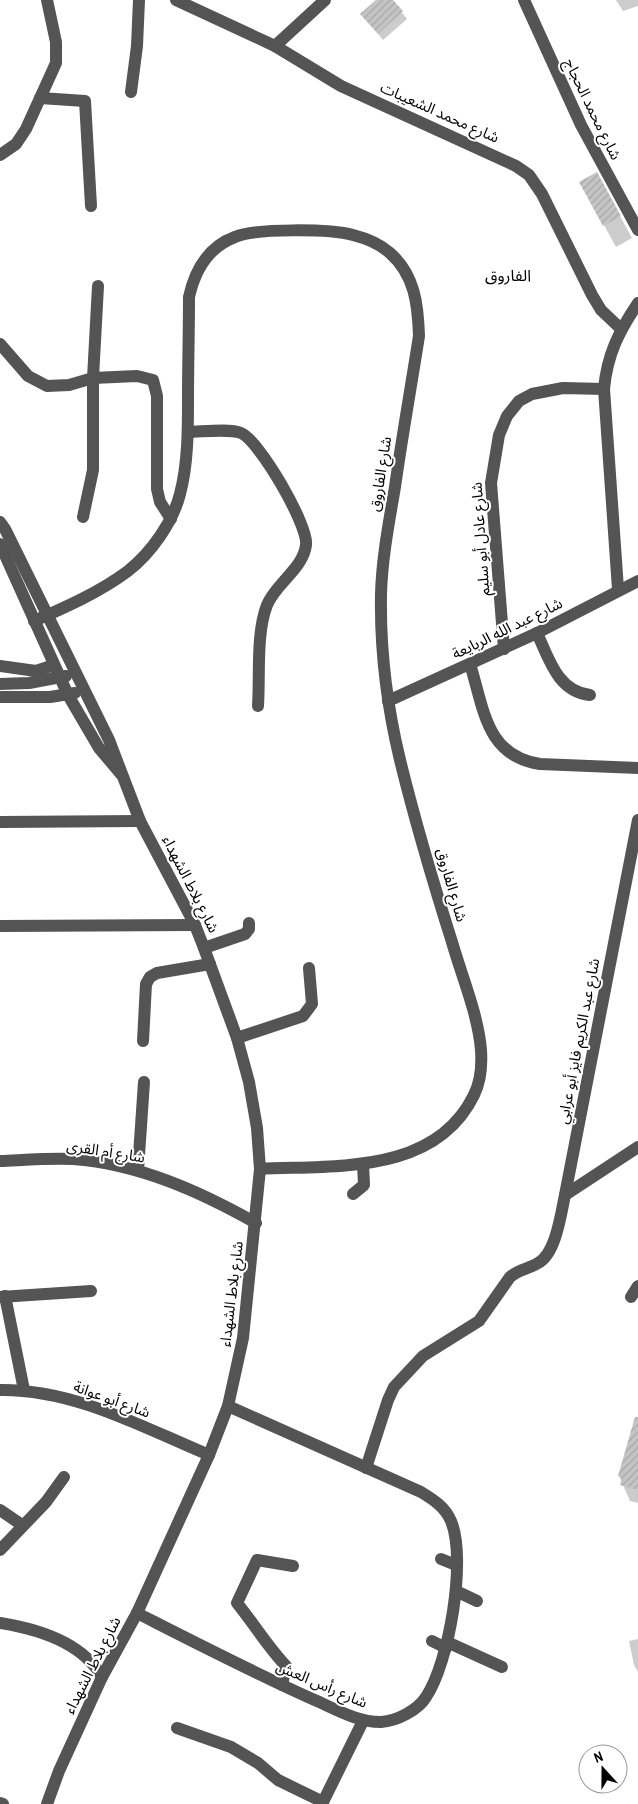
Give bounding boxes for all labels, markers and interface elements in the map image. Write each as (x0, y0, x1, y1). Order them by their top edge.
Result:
street label: شارع محمد الحجاج (558, 55, 627, 164)
street label: شارع محمد الشعيبات (376, 76, 503, 150)
district label: الفاروق (485, 264, 531, 286)
street label: شارع الفاروق (364, 435, 398, 513)
street label: شارع عادل أبو سليم (466, 481, 496, 597)
street label: شارع عبد الله الربايعة (448, 592, 567, 666)
street label: شارع بلاط الشهداء (156, 832, 225, 937)
street label: شارع الفاروق (430, 846, 473, 925)
street label: شارع عبد الكريم فايز أبو عرابي (552, 956, 606, 1126)
street label: شارع أم القرى (65, 1134, 147, 1170)
street label: شارع بلاط الشهداء (214, 1240, 250, 1348)
street label: شارع أبو عوانة (70, 1375, 154, 1425)
street label: شارع بلاط الشهداء (58, 1613, 127, 1718)
street label: شارع رأس العش (272, 1655, 371, 1715)
north arrow (578, 1744, 628, 1794)
text: N (591, 1747, 605, 1767)

